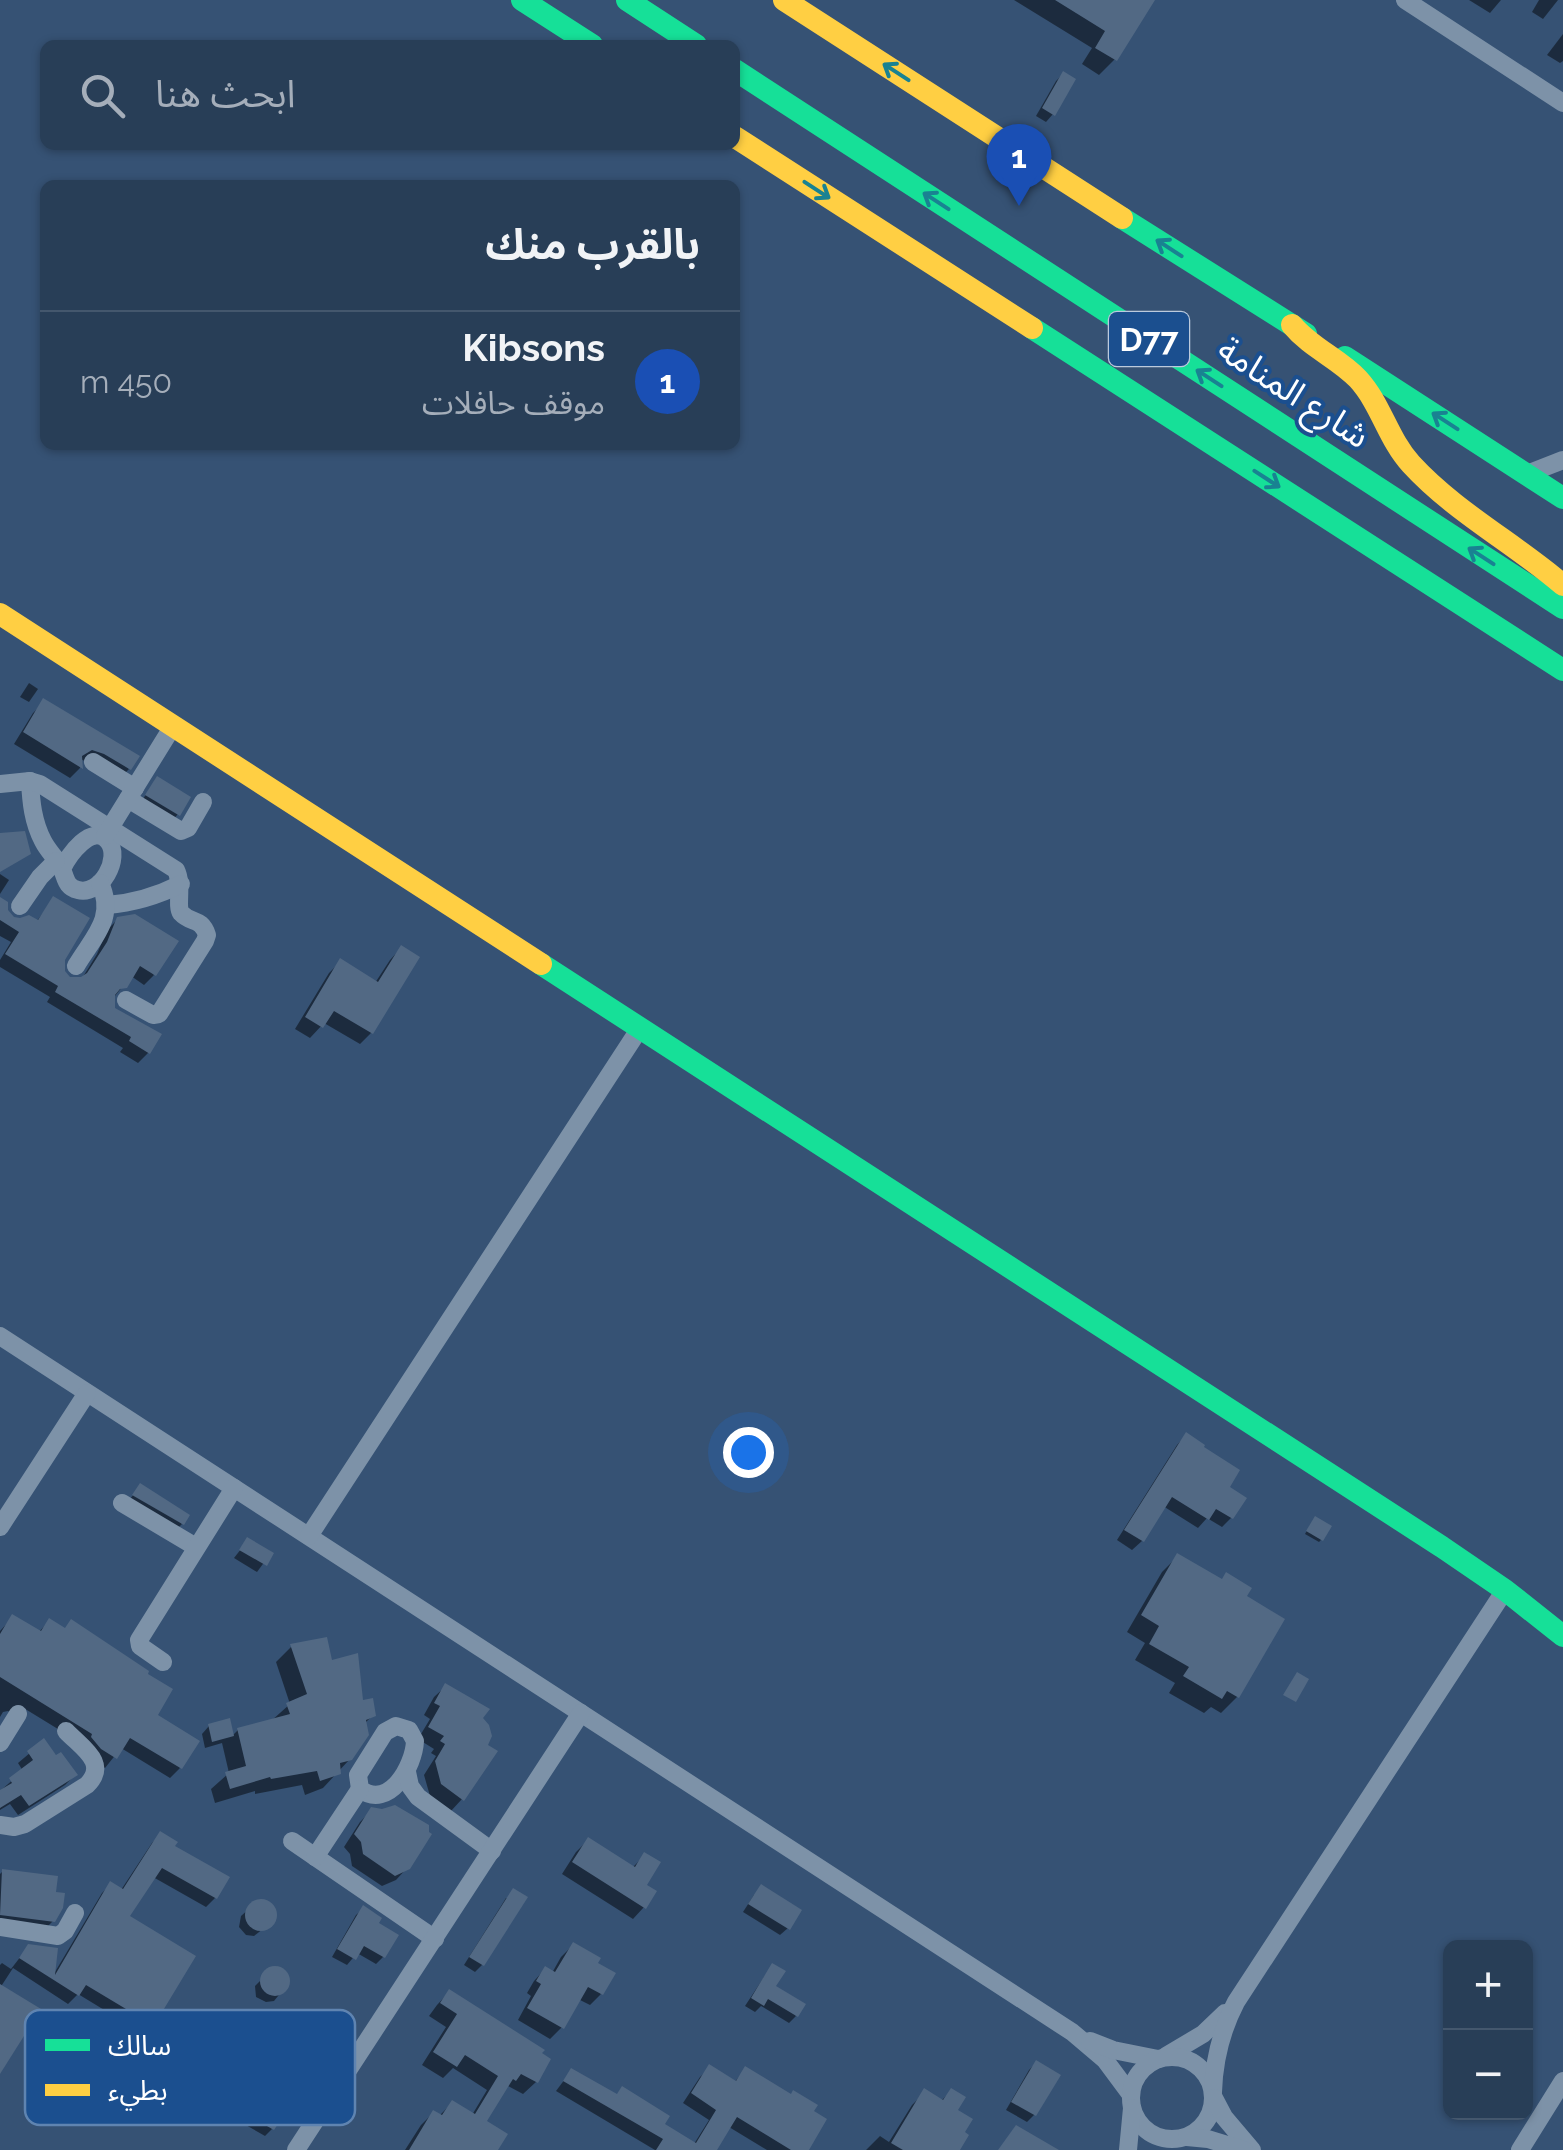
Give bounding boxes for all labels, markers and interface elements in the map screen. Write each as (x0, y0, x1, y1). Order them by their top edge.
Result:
search box (40, 40, 740, 150)
one-way arrow (883, 62, 911, 83)
icon: search (75, 68, 130, 123)
text: ابحث هنا (155, 71, 296, 116)
pin: 1 (986, 124, 1052, 206)
one-way arrow (802, 179, 831, 200)
one-way arrow (923, 190, 951, 211)
text: بالقرب منك (485, 220, 700, 269)
one-way arrow (1156, 238, 1184, 259)
road number: D77 (1109, 312, 1189, 366)
text: Kibsons (462, 325, 605, 370)
street label: شارع المنامة (1207, 328, 1377, 461)
text: 450 m (80, 363, 172, 400)
text: 1 (660, 363, 675, 400)
one-way arrow (1195, 367, 1224, 388)
text: موقف حافلات (422, 384, 605, 421)
one-way arrow (1431, 410, 1459, 431)
one-way arrow (1252, 469, 1281, 490)
one-way arrow (1467, 545, 1496, 566)
your location (723, 1427, 774, 1478)
map controls (1443, 1940, 1533, 2120)
button: + (1443, 1940, 1533, 2030)
legend (25, 2010, 355, 2125)
text: سالك (108, 2029, 171, 2062)
button: − (1443, 2030, 1533, 2120)
text: بطيء (108, 2074, 168, 2111)

